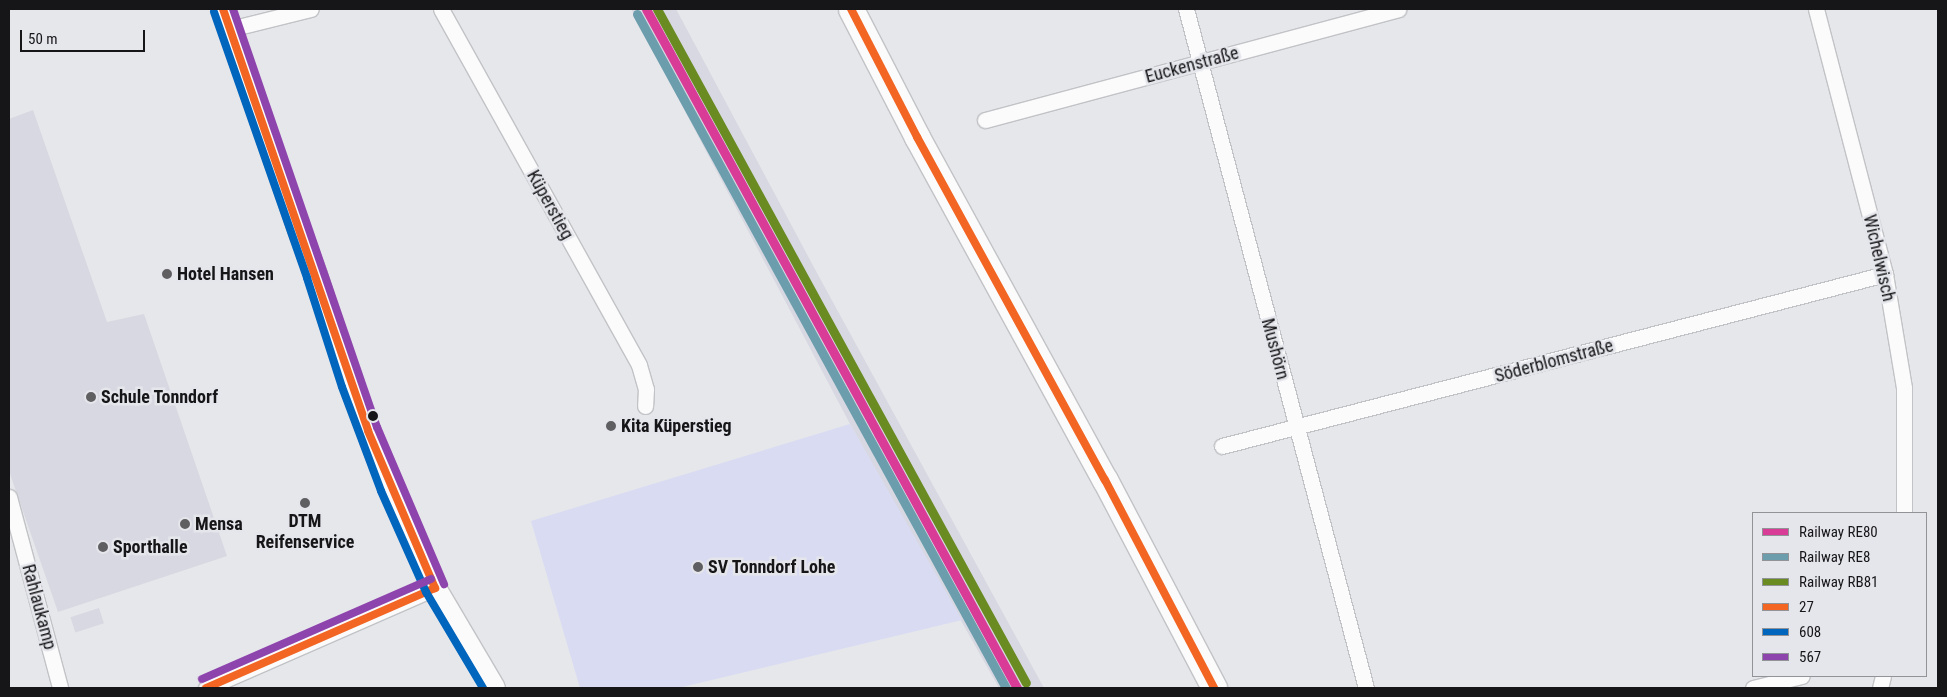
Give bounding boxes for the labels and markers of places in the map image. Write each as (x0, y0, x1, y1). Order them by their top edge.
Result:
place label: Hotel Hansen (177, 263, 274, 285)
marker: Hotel Hansen (161, 268, 173, 280)
place label: Schule Tonndorf (101, 386, 219, 408)
marker: Schule Tonndorf (85, 391, 97, 403)
unlabelled marker (368, 411, 378, 421)
place label: Kita Küperstieg (621, 415, 732, 437)
marker: Kita Küperstieg (605, 420, 617, 432)
marker: DTM Reifenservice (299, 497, 311, 509)
place label: DTM Reifenservice (256, 511, 354, 554)
place label: Mensa (195, 513, 243, 535)
marker: Mensa (179, 518, 191, 530)
place label: Sporthalle (113, 536, 188, 558)
marker: Sporthalle (97, 541, 109, 553)
place label: SV Tonndorf Lohe (708, 556, 836, 578)
marker: SV Tonndorf Lohe (692, 561, 704, 573)

